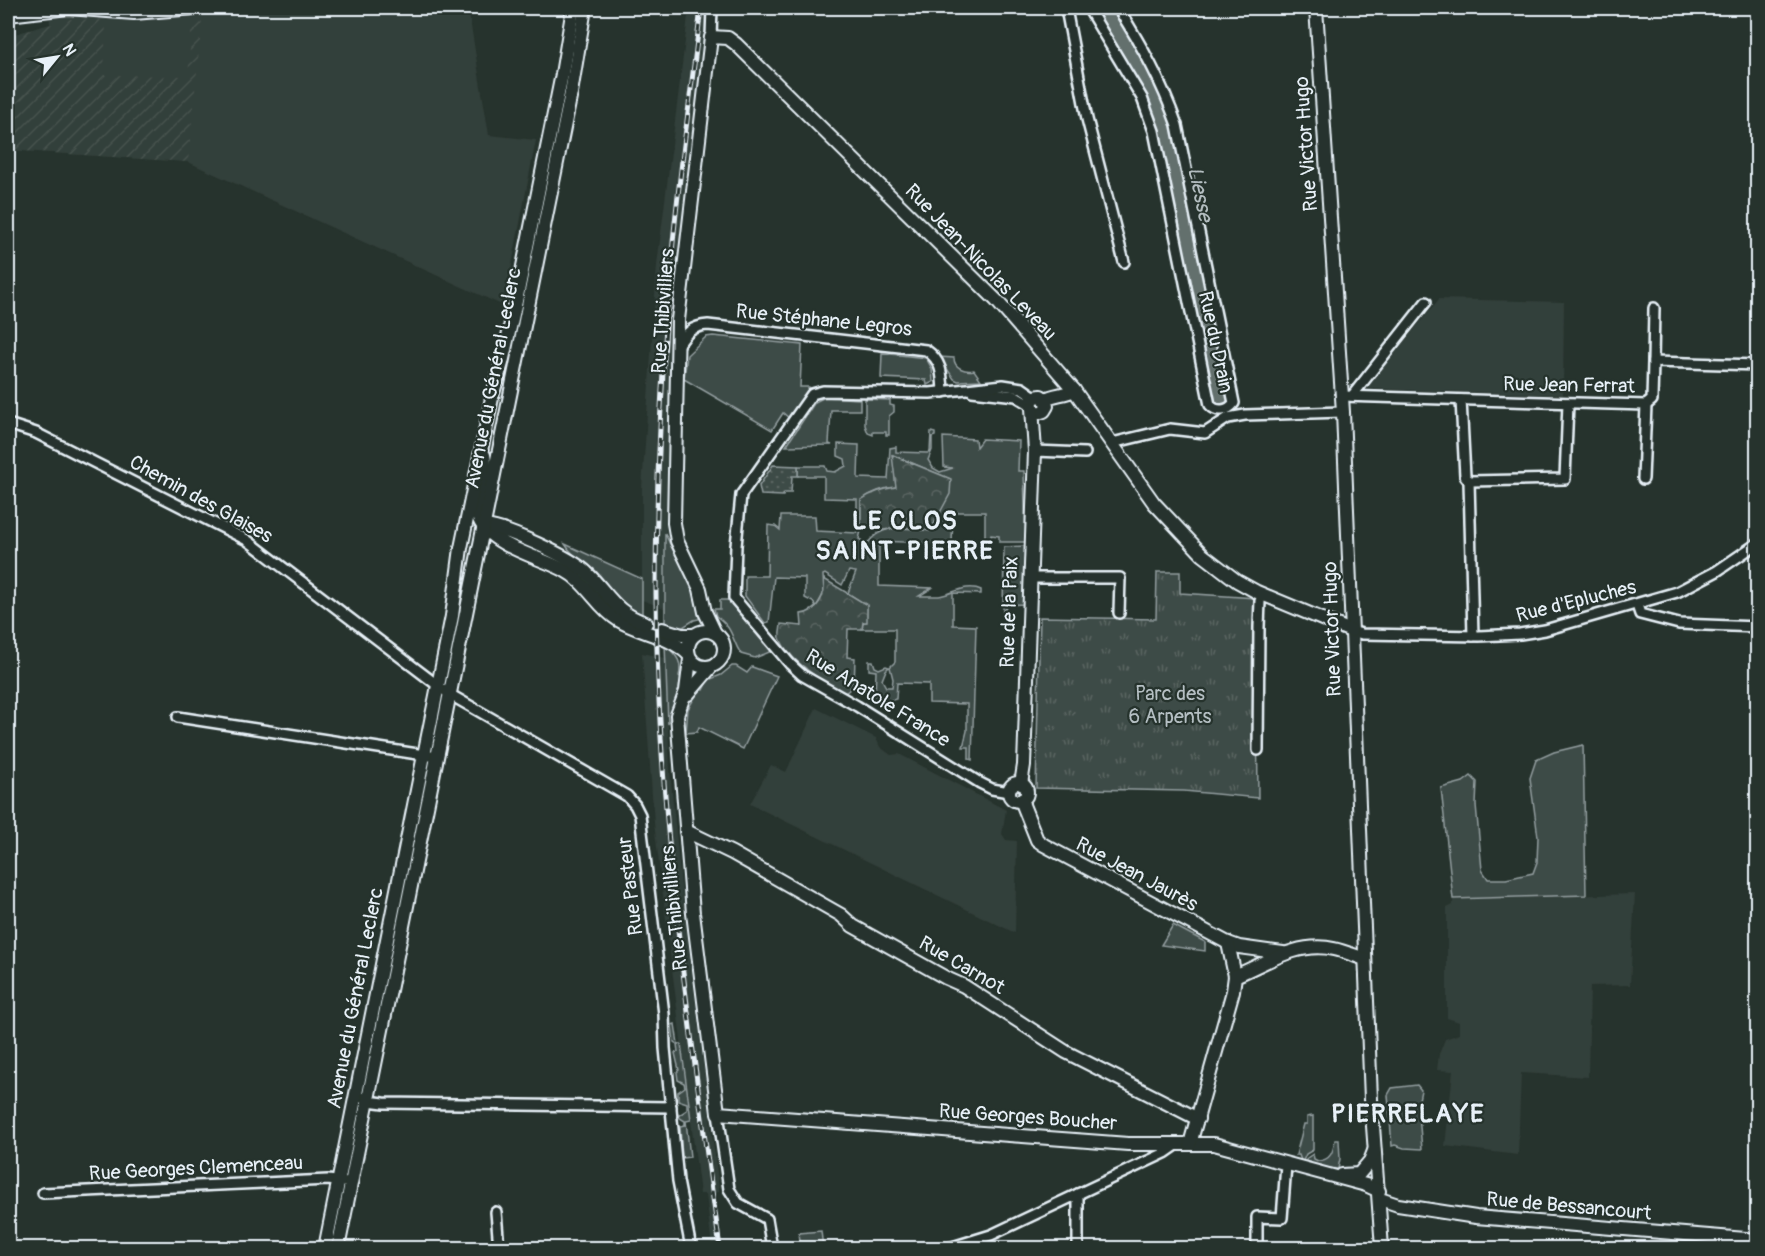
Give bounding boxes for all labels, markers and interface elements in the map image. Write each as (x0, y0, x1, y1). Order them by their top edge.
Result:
north arrow (27, 27, 87, 87)
text: N (58, 40, 81, 60)
street label: Rue Victor Hugo (1289, 75, 1323, 212)
water label: Liesse (1181, 164, 1219, 226)
street label: Rue Jean-Nicolas Leveau (900, 178, 1062, 346)
street label: Rue Thibivilliers (646, 247, 680, 375)
street label: Avenue du Général Leclerc (459, 265, 527, 491)
street label: Rue du Drain (1193, 289, 1239, 395)
street label: Rue Stéphane Legros (735, 298, 913, 342)
street label: Rue Jean Ferrat (1503, 371, 1636, 399)
street label: Chemin des Glaises (125, 449, 277, 549)
district label: LE CLOS SAINT-PIERRE (816, 505, 994, 567)
street label: Rue de la Paix (995, 556, 1023, 668)
street label: Rue Victor Hugo (1317, 561, 1347, 697)
street label: Rue d'Epluches (1513, 574, 1639, 628)
street label: Rue Anatole France (801, 643, 955, 753)
park label: Parc des 6 Arpents (1128, 681, 1212, 729)
street label: Rue Jean Jaurès (1072, 831, 1202, 917)
street label: Rue Pasteur (612, 835, 648, 937)
street label: Rue Thibivilliers (655, 844, 693, 972)
street label: Avenue du Général Leclerc (321, 885, 389, 1111)
street label: Rue Carnot (915, 930, 1010, 1000)
street label: Rue Georges Boucher (938, 1098, 1118, 1136)
district label: PIERRELAYE (1331, 1098, 1485, 1130)
street label: Rue Georges Clemenceau (88, 1150, 304, 1186)
street label: Rue de Bessancourt (1486, 1186, 1653, 1226)

